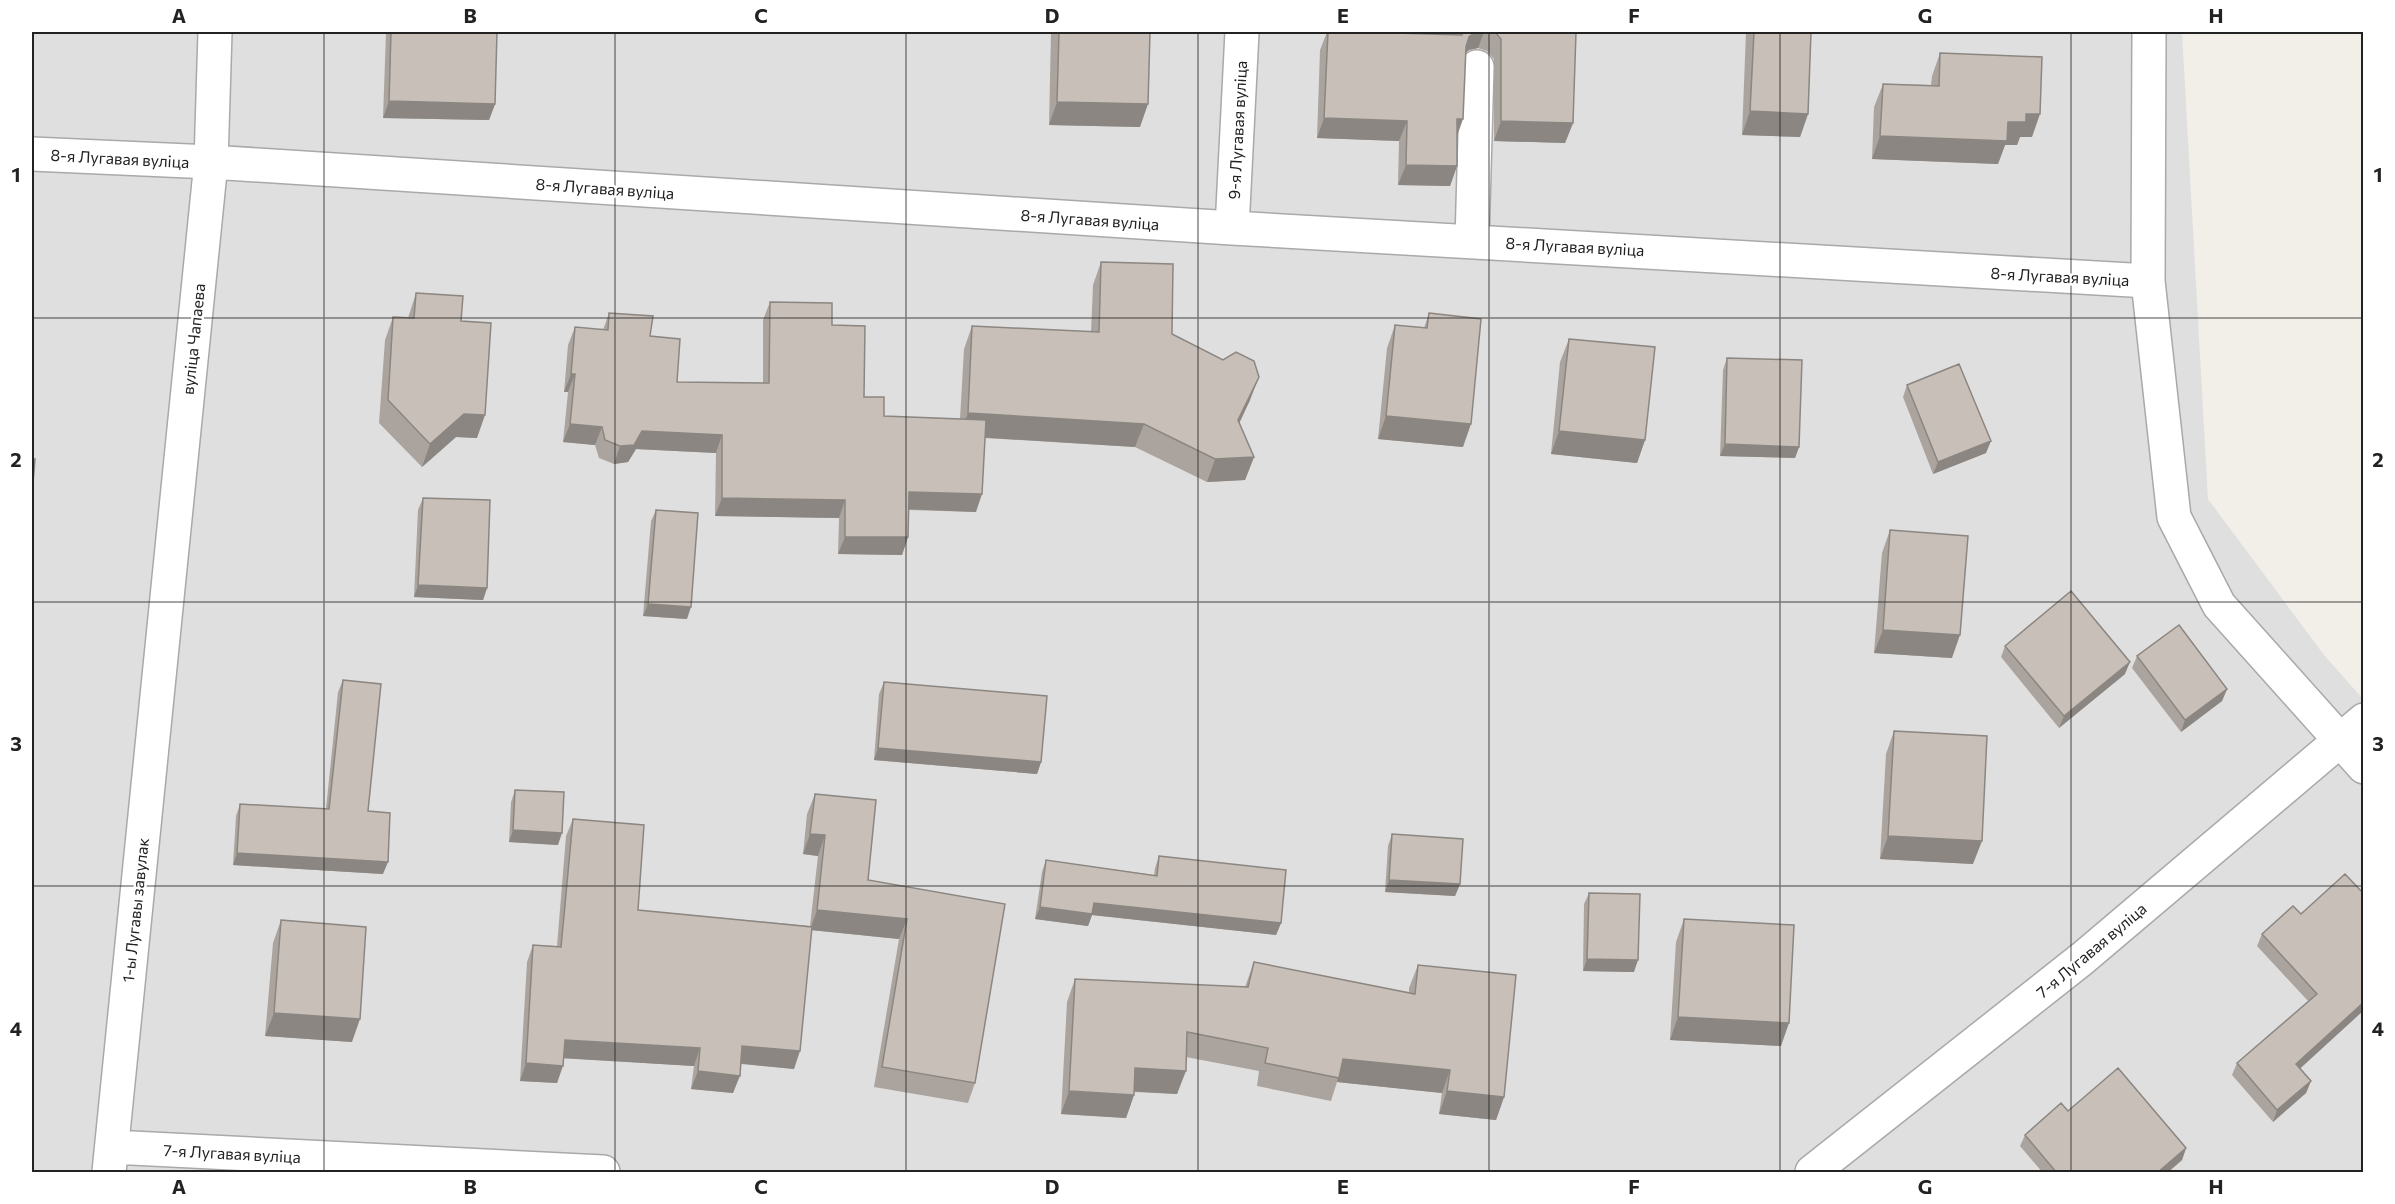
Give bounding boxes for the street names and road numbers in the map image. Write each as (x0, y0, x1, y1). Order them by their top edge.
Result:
street label: 9-я Лугавая вуліца (1224, 60, 1250, 200)
street label: 8-я Лугавая вуліца (50, 145, 190, 171)
street label: 8-я Лугавая вуліца (535, 174, 675, 202)
street label: 8-я Лугавая вуліца (1020, 205, 1160, 233)
street label: 8-я Лугавая вуліца (1505, 233, 1645, 259)
street label: 8-я Лугавая вуліца (1990, 263, 2130, 289)
street label: вуліца Чапаева (178, 282, 208, 396)
street label: 1-ы Лугавы завулак (118, 836, 152, 983)
street label: 7-я Лугавая вуліца (2032, 898, 2150, 1002)
street label: 7-я Лугавая вуліца (163, 1140, 301, 1166)

